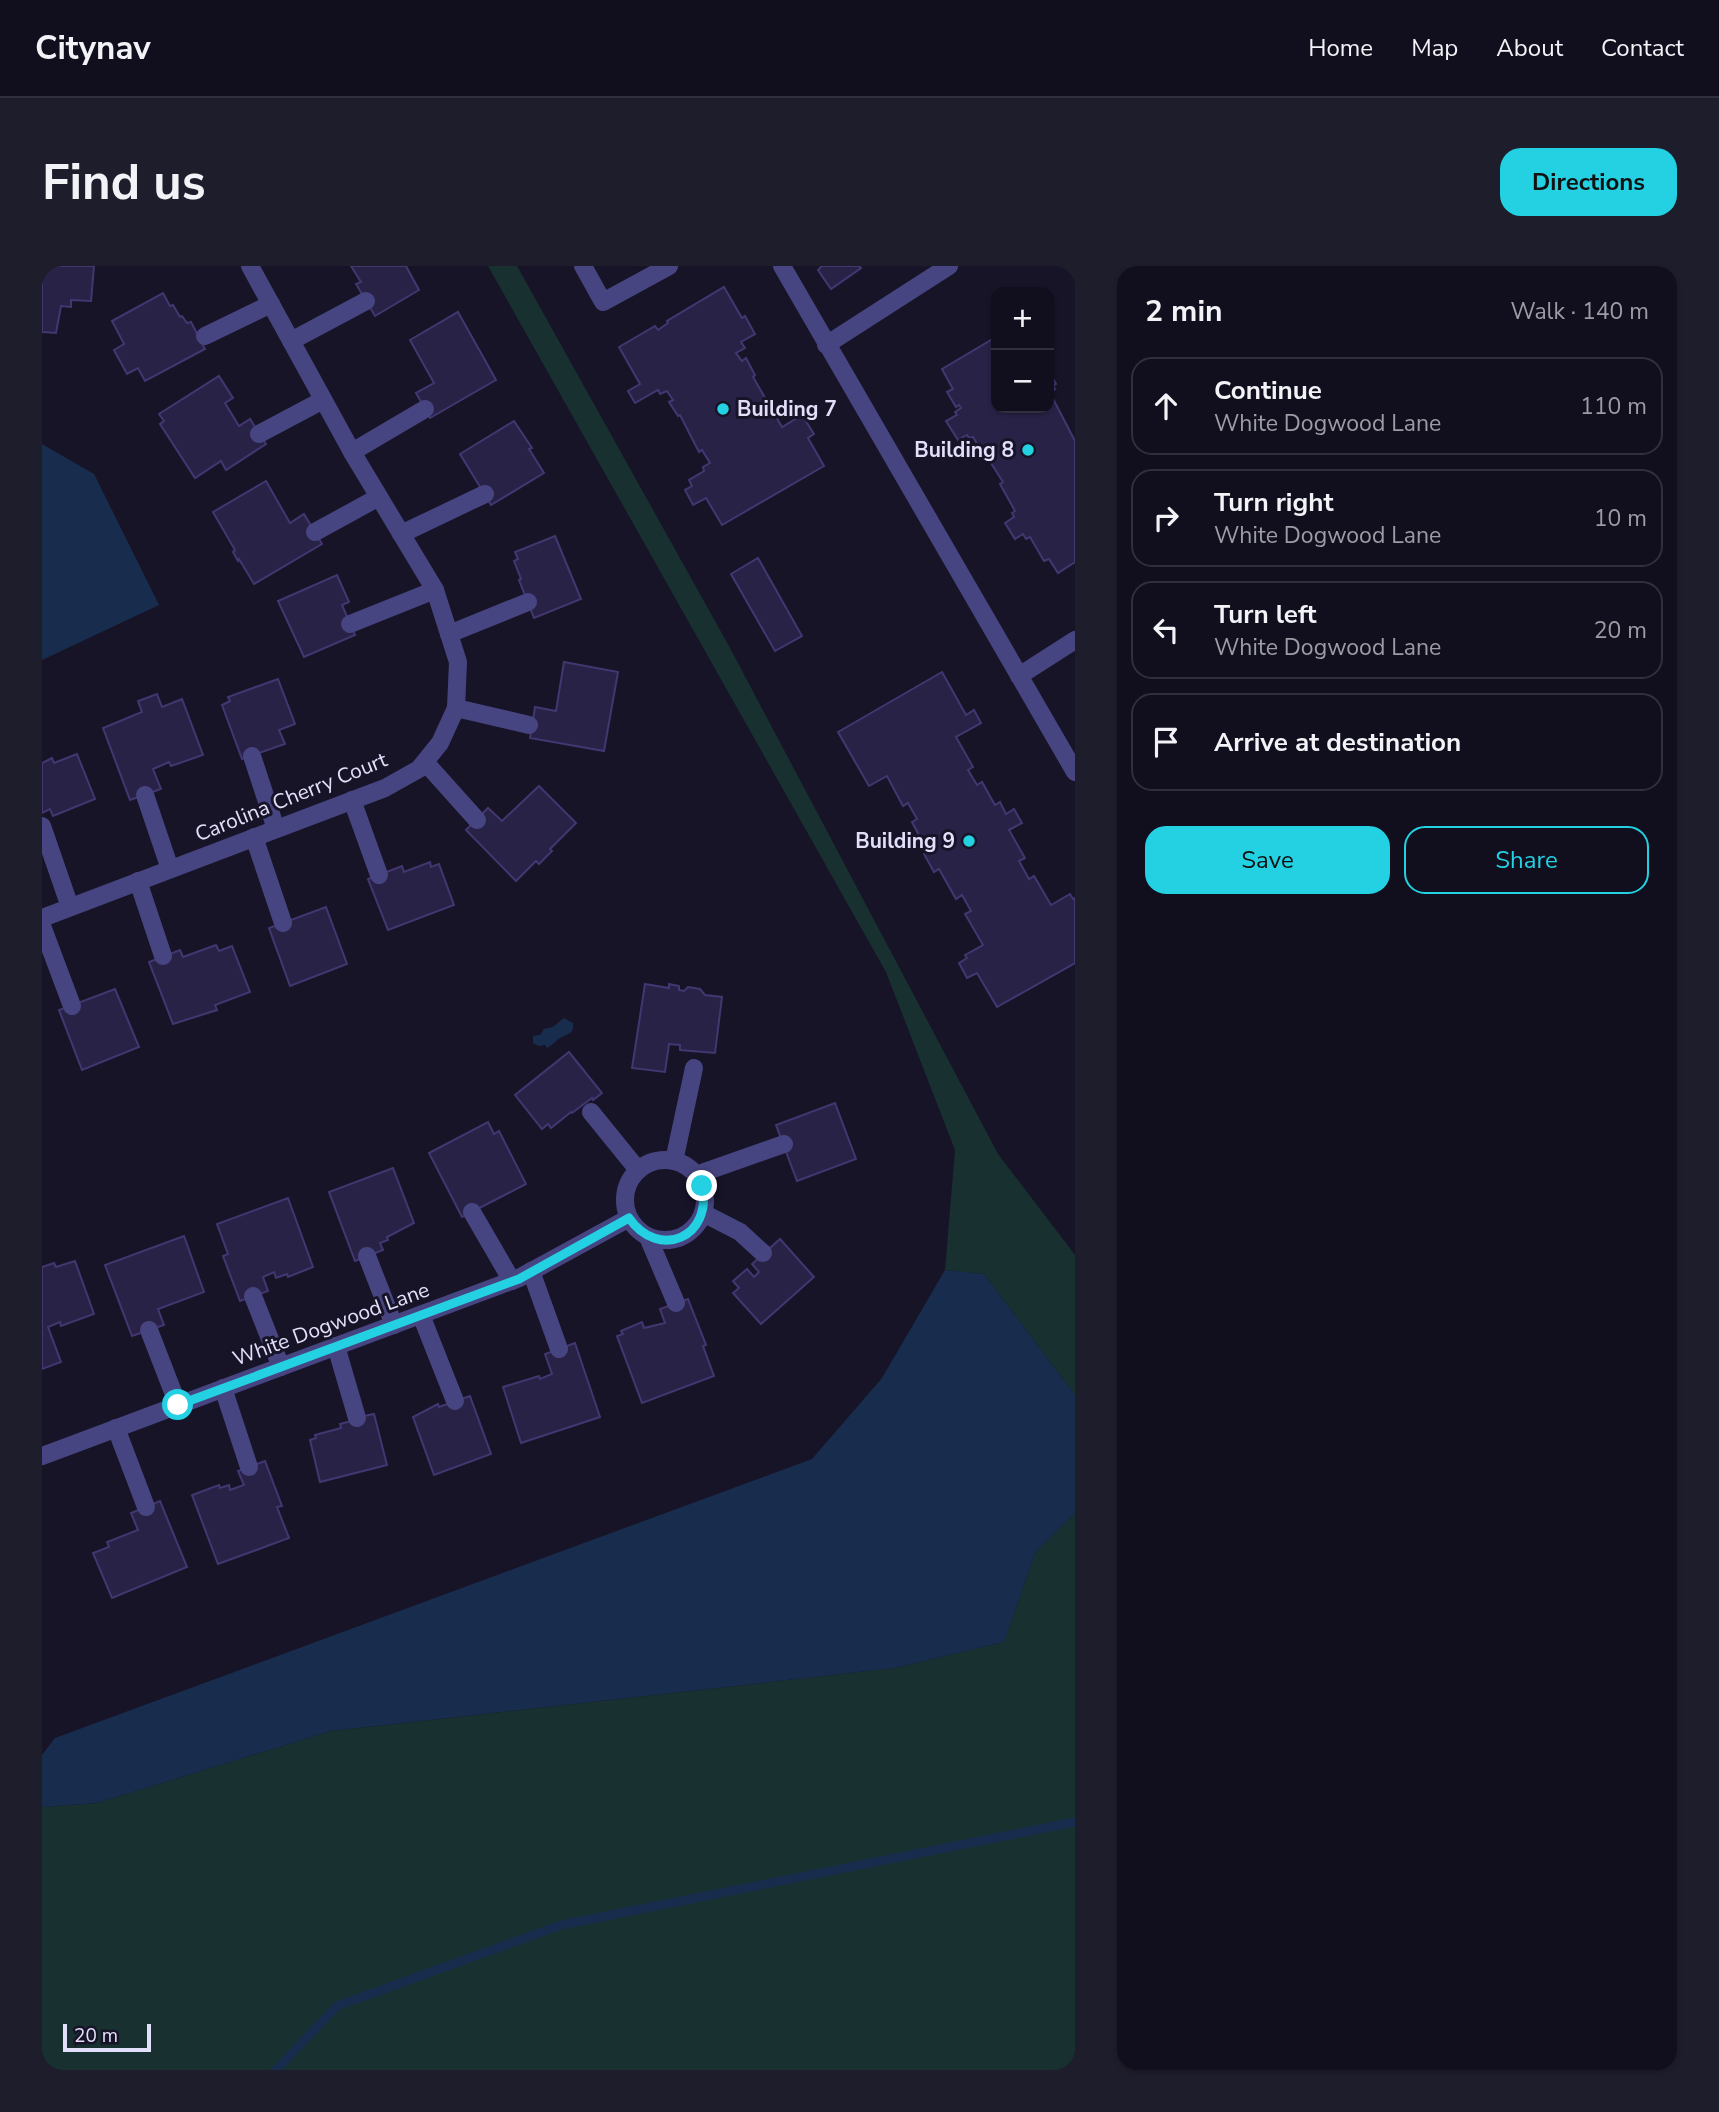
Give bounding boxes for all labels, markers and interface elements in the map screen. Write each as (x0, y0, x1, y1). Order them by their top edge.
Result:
text: Citynav (35, 26, 151, 71)
text: Home (1308, 32, 1373, 64)
text: Map (1411, 32, 1458, 64)
text: About (1496, 32, 1563, 64)
text: Contact (1601, 32, 1684, 64)
button: Directions (1500, 148, 1677, 216)
text: Find us (42, 149, 206, 216)
map controls (991, 287, 1054, 413)
button: + (991, 287, 1054, 350)
text: 2 min (1145, 291, 1223, 332)
text: Walk · 140 m (1510, 296, 1649, 327)
button: − (991, 350, 1054, 413)
text: Continue (1214, 373, 1322, 408)
icon: ahead (1147, 387, 1185, 425)
text: 110 m (1580, 391, 1647, 422)
place label: Building 7 (737, 395, 837, 423)
marker: Building 7 (715, 401, 731, 417)
text: White Dogwood Lane (1214, 408, 1441, 439)
place label: Building 8 (914, 436, 1014, 464)
marker: Building 8 (1020, 442, 1036, 458)
text: Turn right (1214, 485, 1333, 520)
icon: right (1147, 499, 1185, 537)
text: 10 m (1594, 503, 1647, 534)
text: White Dogwood Lane (1214, 520, 1441, 551)
text: Turn left (1214, 597, 1317, 632)
icon: left (1147, 611, 1185, 649)
text: 20 m (1594, 615, 1647, 646)
text: White Dogwood Lane (1214, 632, 1441, 663)
icon: arrive (1147, 723, 1185, 761)
text: Arrive at destination (1214, 725, 1461, 760)
street label: Carolina Cherry Court (191, 745, 392, 848)
button: Save (1145, 826, 1390, 894)
button: Share (1404, 826, 1649, 894)
place label: Building 9 (855, 827, 955, 855)
marker: Building 9 (961, 833, 977, 849)
route end (686, 1170, 717, 1201)
street label: White Dogwood Lane (229, 1275, 433, 1373)
route start (162, 1389, 193, 1420)
scale bar (63, 2021, 150, 2053)
text: 20 m (74, 2023, 118, 2049)

